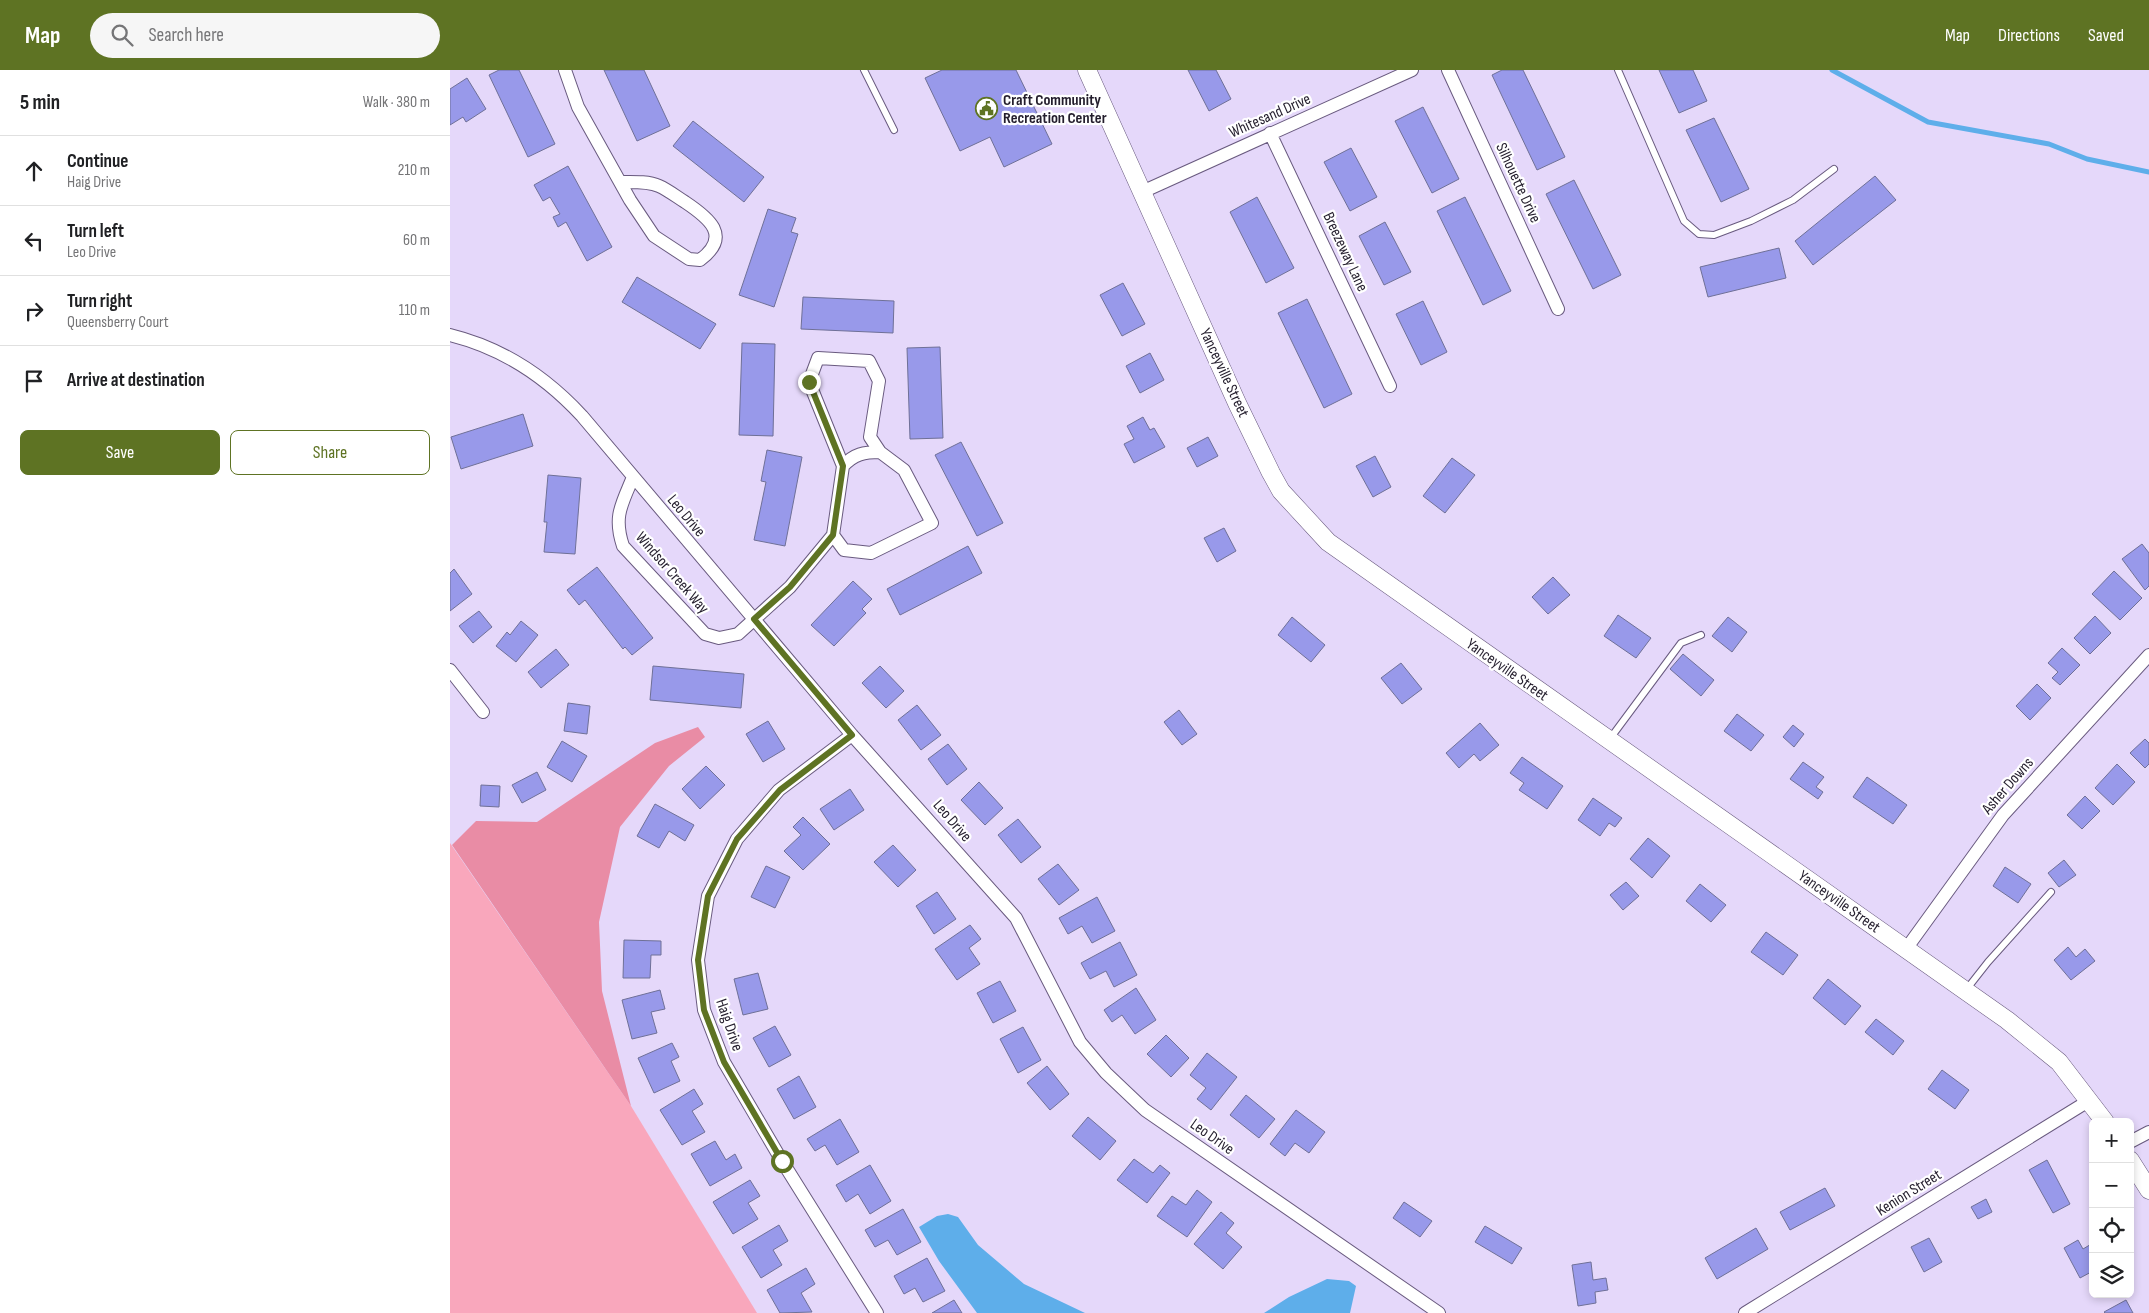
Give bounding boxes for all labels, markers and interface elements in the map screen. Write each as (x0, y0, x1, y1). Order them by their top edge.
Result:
search box (90, 13, 440, 58)
text: Map (25, 21, 60, 50)
icon: search (108, 21, 136, 49)
text: Search here (148, 24, 224, 47)
text: Map (1945, 25, 1970, 46)
text: Directions (1998, 25, 2060, 46)
text: Saved (2088, 25, 2124, 46)
text: 5 min (20, 90, 60, 115)
street label: Whitesand Drive (1226, 90, 1314, 142)
place label: Craft Community Recreation Center (1003, 91, 1107, 128)
text: Walk · 380 m (363, 93, 430, 112)
public building icon: Craft Community Recreation Center (975, 97, 999, 121)
street label: Silhouette Drive (1491, 140, 1545, 226)
text: Continue (67, 150, 128, 173)
icon: ahead (20, 157, 48, 185)
text: 210 m (398, 161, 430, 180)
text: Haig Drive (67, 173, 121, 192)
street label: Breezeway Lane (1318, 209, 1372, 295)
text: Turn left (67, 220, 124, 243)
icon: left (20, 227, 48, 255)
text: 60 m (403, 231, 430, 250)
text: Leo Drive (67, 243, 116, 262)
text: Turn right (67, 290, 132, 313)
icon: right (20, 297, 48, 325)
text: 110 m (399, 301, 430, 320)
text: Queensberry Court (67, 313, 169, 332)
street label: Yanceyville Street (1195, 326, 1253, 420)
icon: arrive (20, 367, 48, 395)
text: Arrive at destination (67, 369, 205, 392)
route end (798, 371, 821, 394)
button: Save (20, 430, 220, 475)
button: Share (230, 430, 430, 475)
street label: Leo Drive (663, 491, 709, 541)
street label: Windsor Creek Way (631, 528, 713, 618)
street label: Yanceyville Street (1462, 635, 1552, 705)
street label: Asher Downs (1978, 754, 2038, 819)
street label: Leo Drive (929, 796, 975, 846)
street label: Yanceyville Street (1794, 867, 1884, 937)
street label: Haig Drive (711, 996, 747, 1054)
street label: Leo Drive (1186, 1115, 1238, 1159)
map controls (2089, 1118, 2134, 1298)
button: + (2089, 1118, 2134, 1163)
route start (771, 1150, 794, 1173)
button: − (2089, 1163, 2134, 1208)
street label: Kenion Street (1873, 1166, 1945, 1220)
button: locate (2089, 1208, 2134, 1253)
button: layers (2089, 1253, 2134, 1298)

